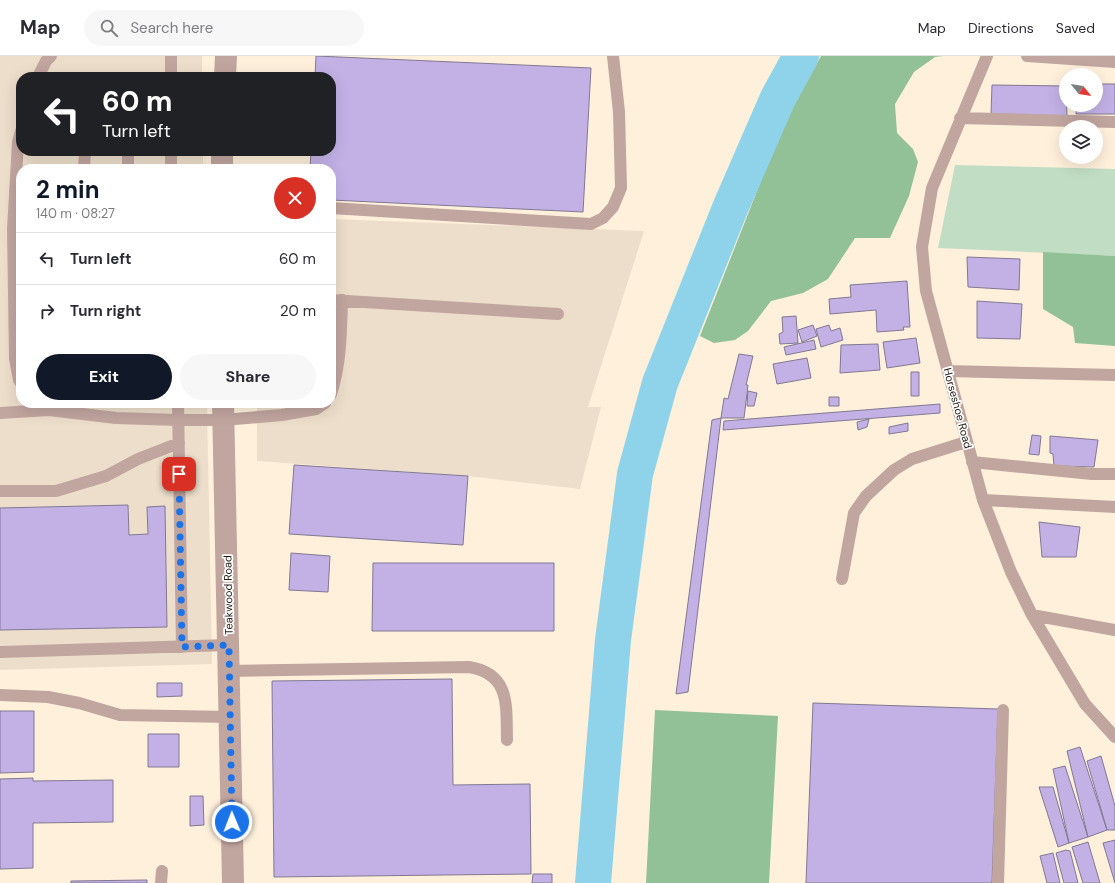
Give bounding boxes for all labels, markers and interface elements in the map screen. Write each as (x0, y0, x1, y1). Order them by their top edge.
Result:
search box (84, 10, 364, 46)
text: Map (20, 15, 60, 40)
icon: search (98, 17, 120, 39)
text: Search here (130, 18, 213, 38)
text: Map (918, 19, 946, 37)
text: Directions (968, 19, 1034, 37)
text: Saved (1056, 19, 1095, 37)
north arrow (1059, 68, 1103, 112)
map controls (1059, 68, 1103, 164)
text: 60 m (102, 83, 172, 120)
icon: left (36, 88, 88, 140)
text: Turn left (102, 119, 171, 143)
button: layers (1059, 120, 1103, 164)
text: 2 min (36, 174, 99, 205)
button: close (274, 177, 316, 219)
text: 140 m · 08:27 (36, 205, 115, 222)
icon: left (36, 248, 58, 270)
text: Turn left (70, 249, 131, 269)
text: 60 m (279, 249, 316, 269)
icon: right (36, 300, 58, 322)
text: Turn right (70, 301, 141, 321)
text: 20 m (280, 301, 316, 321)
button: Exit (36, 354, 172, 400)
button: Share (180, 354, 316, 400)
street label: Horseshoe Road (940, 366, 976, 450)
pin (162, 457, 196, 491)
icon: arrive (168, 463, 190, 485)
street label: Teakwood Road (220, 555, 236, 635)
position arrow (211, 801, 253, 843)

